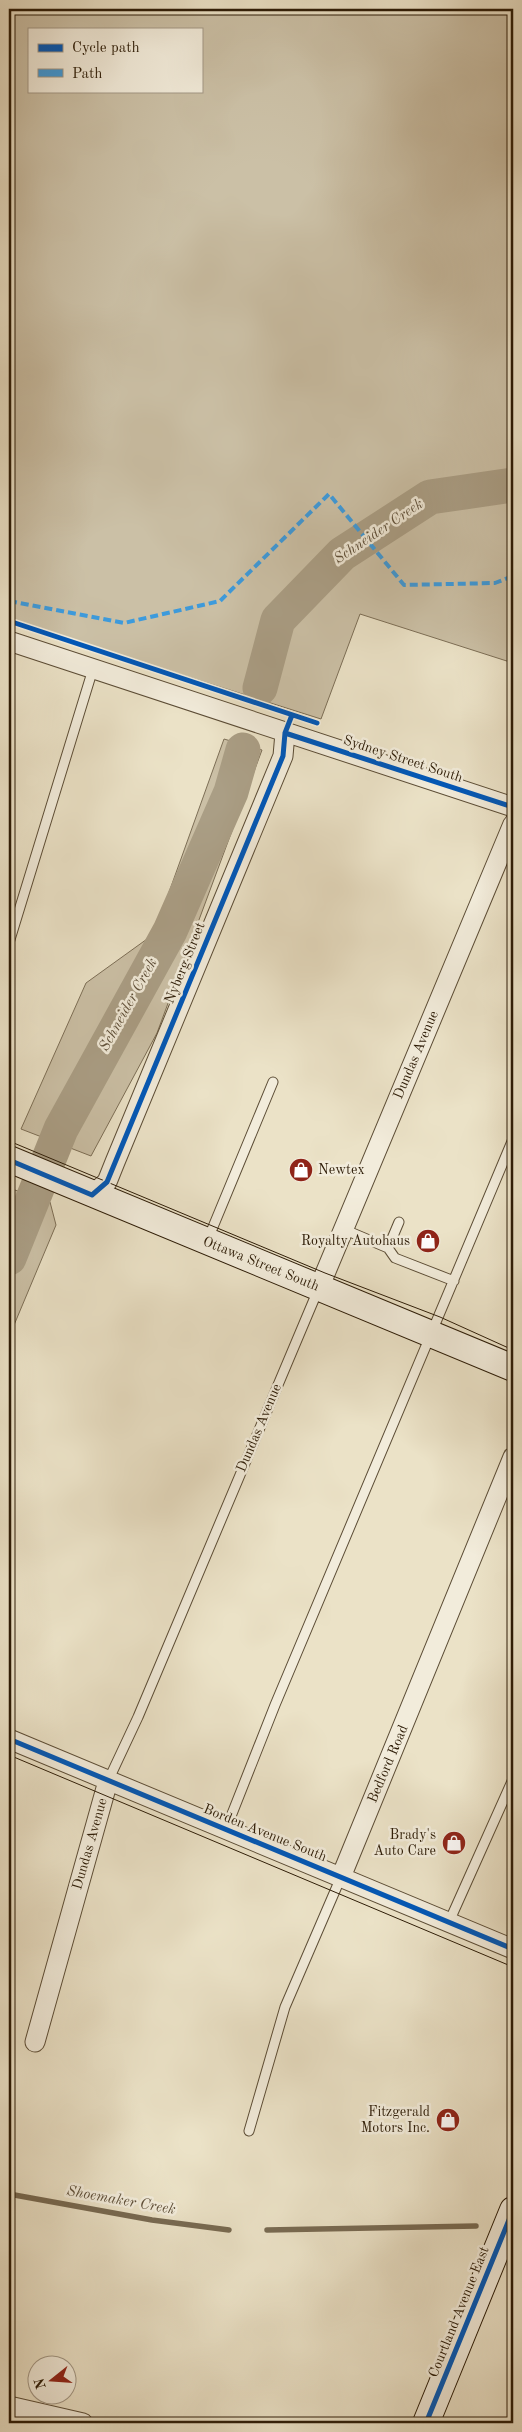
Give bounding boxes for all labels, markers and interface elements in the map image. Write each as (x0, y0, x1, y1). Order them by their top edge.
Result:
legend (28, 28, 202, 92)
text: Cycle path (72, 41, 140, 56)
text: Path (72, 67, 102, 82)
water label: Schneider Creek (332, 497, 426, 567)
street label: Sydney Street South (342, 733, 465, 785)
street label: Nyberg Street (162, 920, 208, 1006)
water label: Schneider Creek (97, 956, 161, 1054)
street label: Dundas Avenue (391, 1009, 441, 1101)
shop icon: Newtex (288, 1157, 314, 1183)
place label: Newtex (318, 1163, 365, 1177)
shop icon: Royalty Autohaus (415, 1228, 441, 1254)
street label: Ottawa Street South (201, 1234, 321, 1294)
place label: Royalty Autohaus (301, 1234, 410, 1248)
street label: Dundas Avenue (234, 1382, 284, 1474)
street label: Bedford Road (365, 1723, 411, 1805)
street label: Dundas Avenue (70, 1797, 110, 1891)
street label: Borden Avenue South (201, 1802, 329, 1864)
place label: Brady's Auto Care (374, 1828, 436, 1858)
shop icon: Brady's Auto Care (441, 1830, 467, 1856)
place label: Fitzgerald Motors Inc. (361, 2105, 430, 2135)
shop icon: Fitzgerald Motors Inc. (435, 2107, 461, 2133)
water label: Shoemaker Creek (65, 2184, 177, 2218)
street label: Courtland Avenue East (426, 2244, 492, 2379)
north arrow (28, 2354, 78, 2404)
text: N (32, 2376, 49, 2391)

